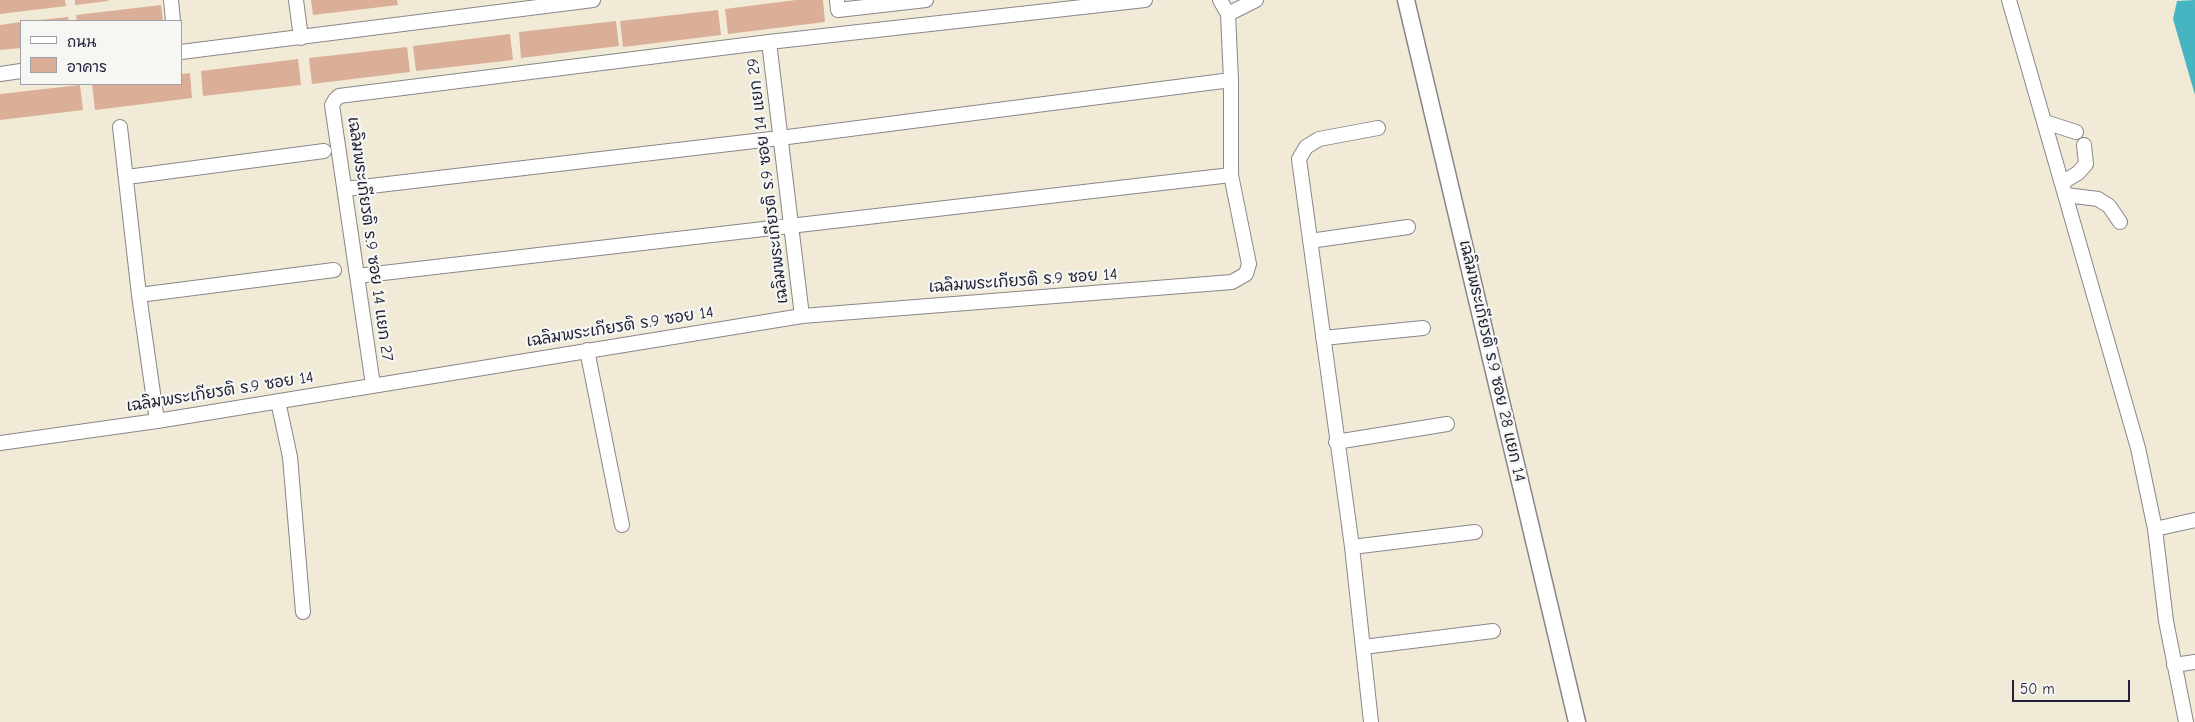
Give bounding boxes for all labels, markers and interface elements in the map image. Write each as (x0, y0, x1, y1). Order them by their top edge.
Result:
legend (20, 20, 182, 85)
text: ถนน (67, 33, 96, 51)
street label: เฉลิมพระเกียรติ ร.9 ซอย 14 แยก 29 (743, 57, 793, 305)
text: อาคาร (67, 58, 107, 76)
street label: เฉลิมพระเกียรติ ร.9 ซอย 14 แยก 27 (343, 116, 397, 362)
street label: เฉลิมพระเกียรติ ร.9 ซอย 28 แยก 14 (1455, 238, 1529, 484)
street label: เฉลิมพระเกียรติ ร.9 ซอย 14 (928, 265, 1118, 297)
street label: เฉลิมพระเกียรติ ร.9 ซอย 14 (525, 303, 715, 351)
street label: เฉลิมพระเกียรติ ร.9 ซอย 14 (125, 368, 315, 416)
scale bar (2015, 670, 2132, 702)
text: 50 m (2020, 680, 2055, 698)

